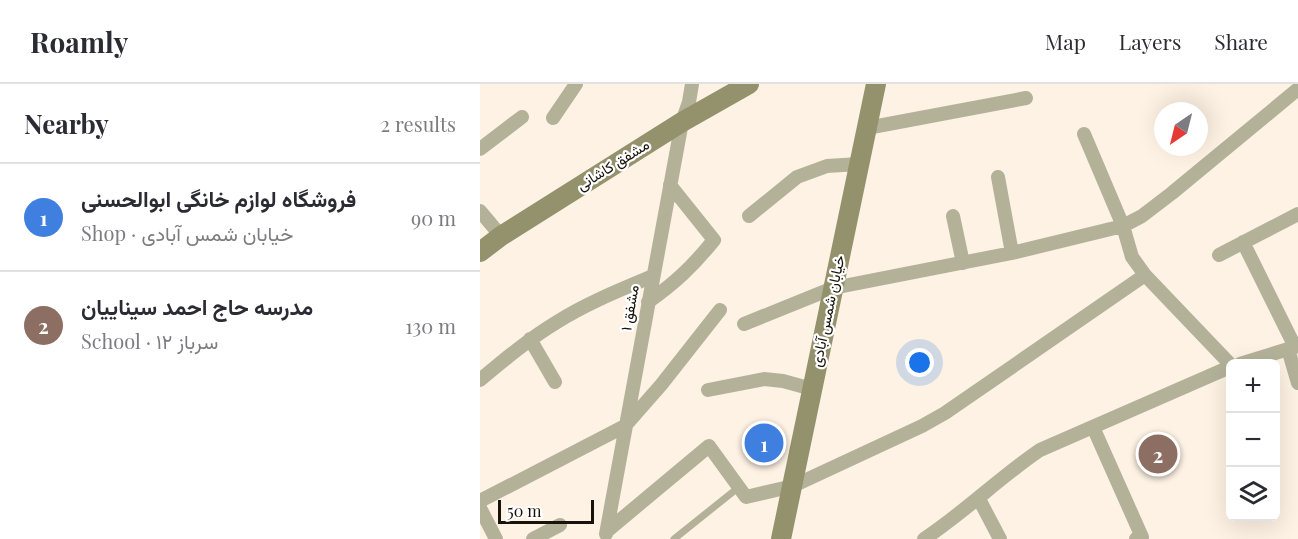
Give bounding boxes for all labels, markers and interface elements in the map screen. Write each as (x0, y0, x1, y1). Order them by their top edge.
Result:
text: Roamly (30, 23, 128, 60)
text: Map (1045, 27, 1086, 55)
text: Layers (1119, 27, 1181, 55)
text: Share (1214, 27, 1268, 55)
north arrow (1154, 102, 1208, 156)
text: Nearby (24, 106, 109, 141)
text: 2 results (381, 110, 456, 137)
street label: مشفق کاشانی (572, 134, 653, 195)
text: فروشگاه لوازم خانگی ابوالحسنی (81, 183, 356, 213)
text: 1 (40, 204, 47, 231)
text: 90 m (411, 204, 456, 231)
text: Shop · خیابان شمس آبادی (81, 219, 293, 246)
street label: خیابان شمس آبادی (805, 253, 850, 369)
street label: مشفق ۱ (615, 283, 644, 333)
text: مدرسه حاج احمد سیناییان (81, 291, 313, 321)
text: 2 (38, 312, 49, 339)
text: 130 m (405, 312, 456, 339)
text: School · سرباز ۱۲ (81, 327, 218, 354)
your location (905, 348, 934, 377)
map controls (1226, 359, 1280, 521)
button: + (1226, 359, 1280, 413)
button: − (1226, 413, 1280, 467)
pin: 1 (744, 420, 784, 466)
pin: 2 (1138, 432, 1178, 476)
button: layers (1226, 467, 1280, 521)
scale bar (498, 497, 594, 524)
text: 50 m (507, 500, 541, 521)

